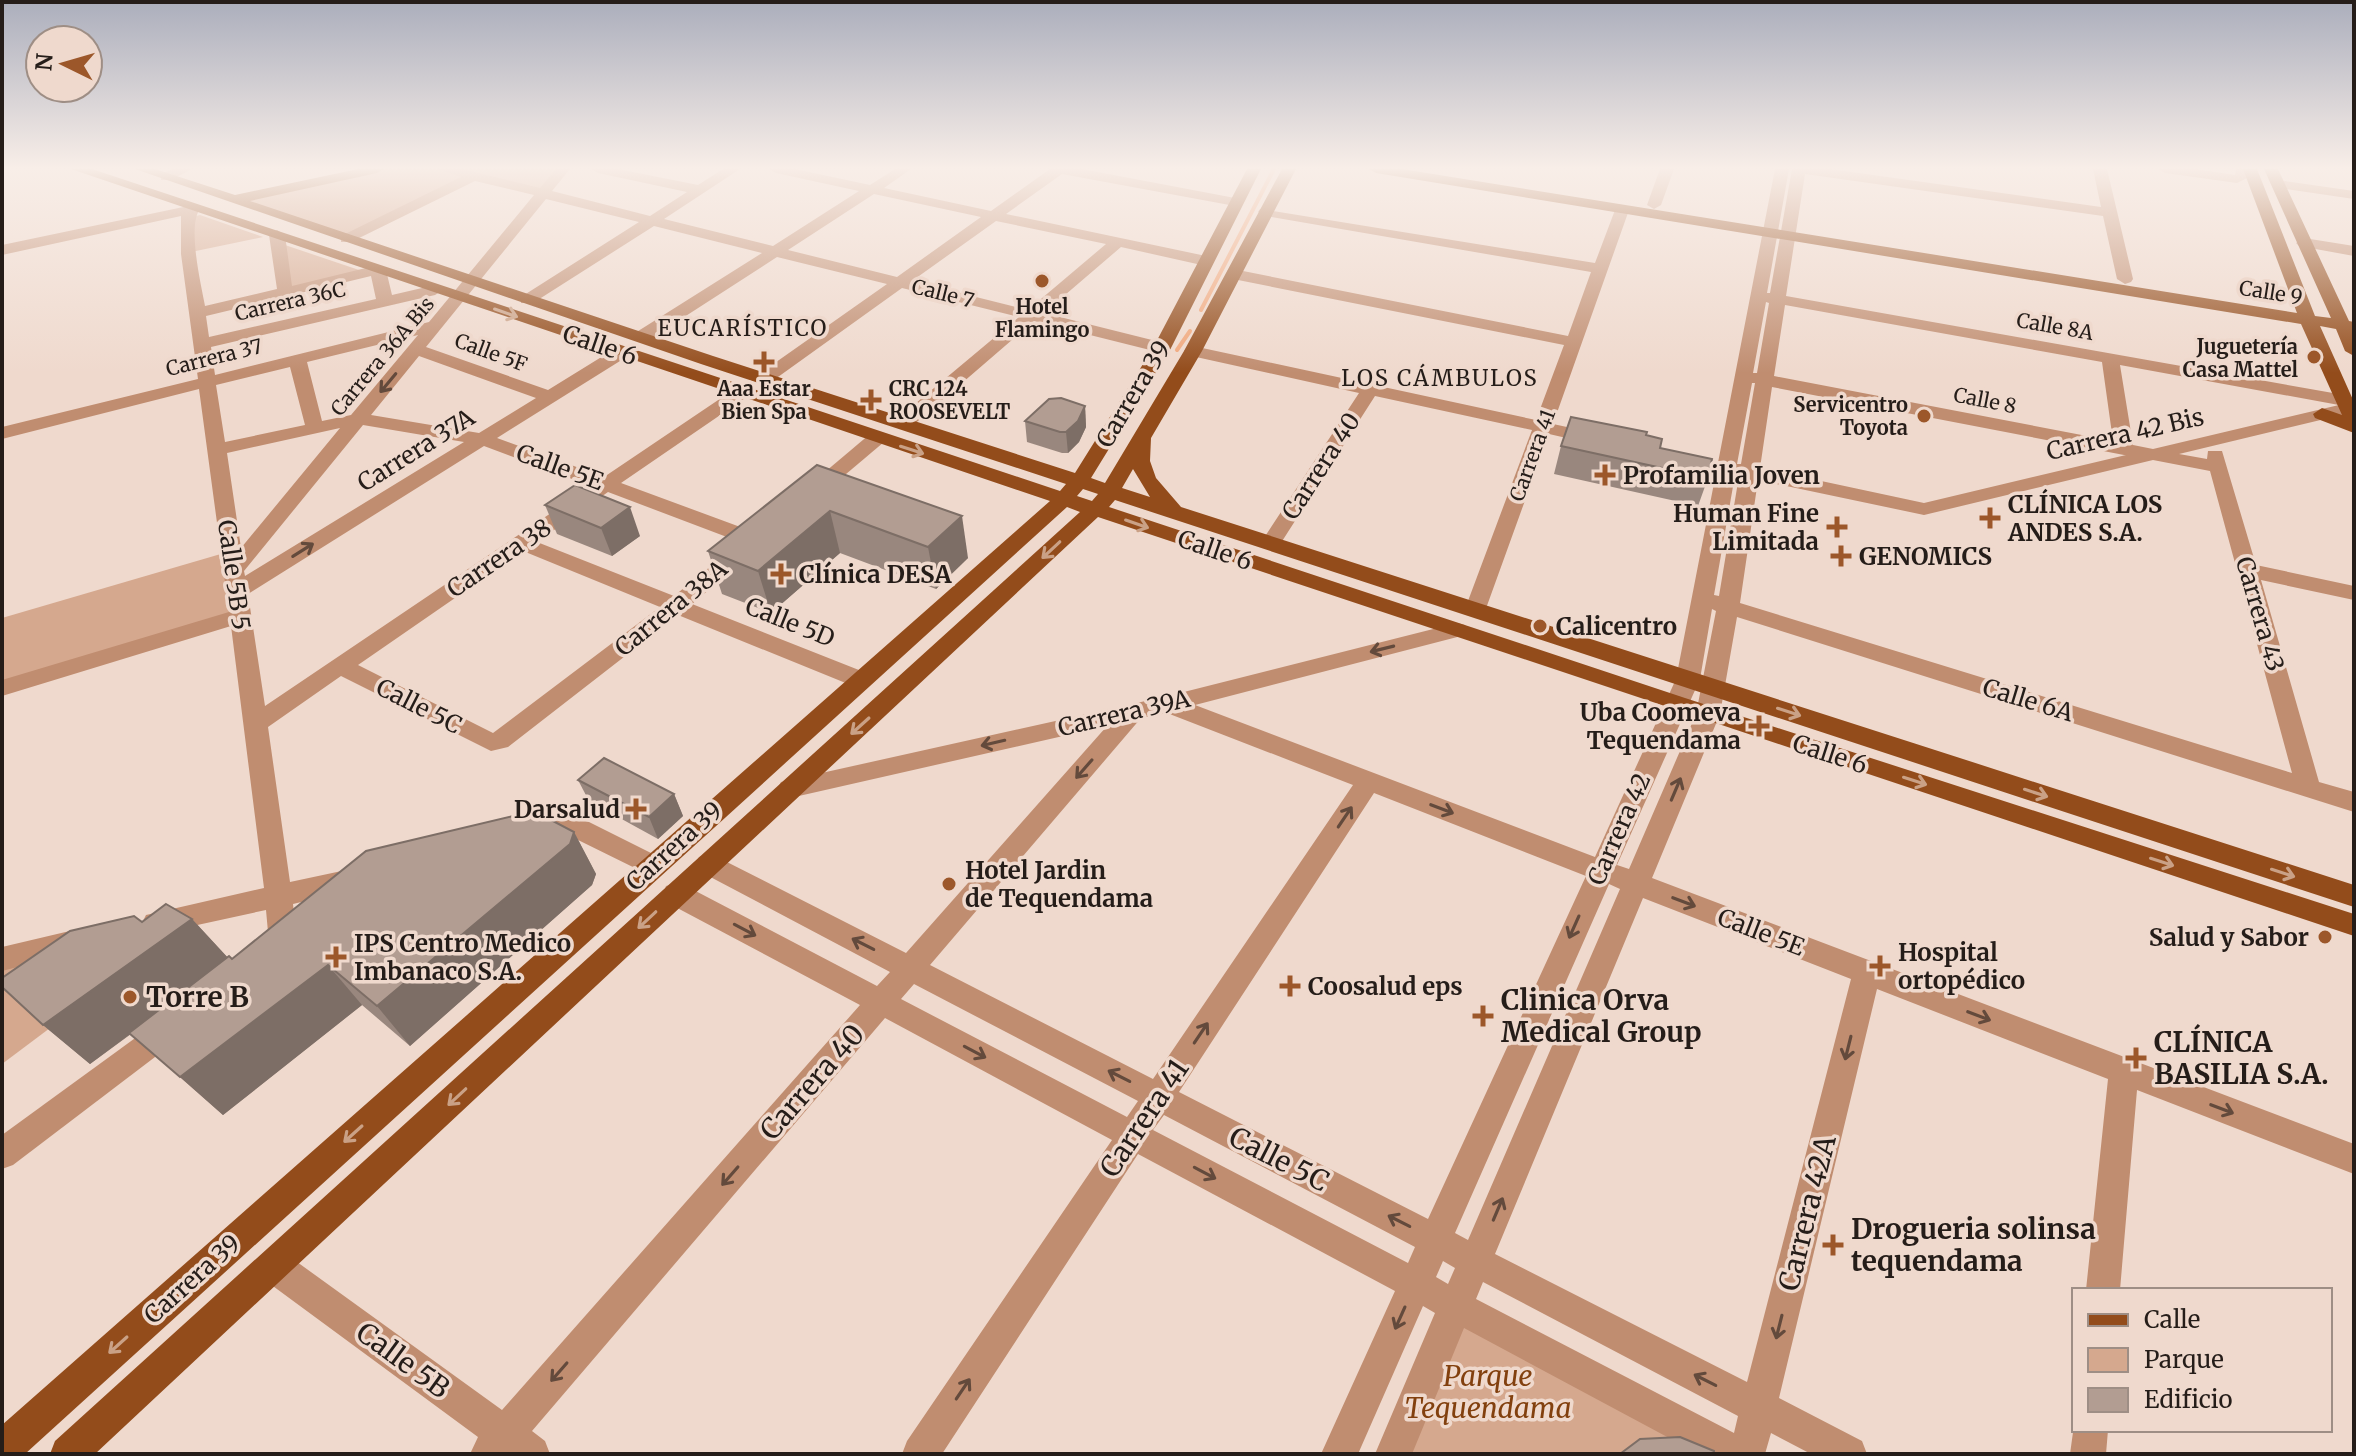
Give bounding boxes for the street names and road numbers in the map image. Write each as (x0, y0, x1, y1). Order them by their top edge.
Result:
street label: Calle 7 (909, 273, 977, 313)
street label: Calle 9 (2238, 275, 2304, 309)
street label: Carrera 36C (232, 276, 348, 326)
street label: Carrera 36A Bis (325, 291, 439, 421)
street label: Calle 8A (2015, 307, 2096, 345)
street label: Calle 6 (559, 318, 641, 372)
street label: Calle 5F (451, 327, 531, 377)
street label: Carrera 37 (163, 333, 265, 381)
street label: Carrera 39 (1089, 335, 1177, 453)
street label: Calle 8 (1951, 382, 2019, 418)
street label: Carrera 37A (352, 401, 481, 498)
street label: Carrera 42 Bis (2043, 401, 2207, 467)
street label: Carrera 41 (1504, 406, 1560, 504)
street label: Carrera 40 (1275, 407, 1367, 525)
street label: Calle 5E (512, 437, 609, 497)
street label: Carrera 38 (441, 512, 557, 604)
street label: Calle 5B 5 (211, 518, 257, 632)
street label: Calle 6 (1174, 523, 1256, 577)
street label: Carrera 38A (608, 552, 734, 663)
street label: Carrera 43 (2229, 553, 2291, 675)
street label: Calle 5D (741, 590, 839, 654)
street label: Calle 5C (371, 671, 467, 741)
street label: Calle 6A (1979, 672, 2078, 729)
street label: Carrera 39A (1055, 683, 1194, 743)
street label: Calle 6 (1789, 727, 1871, 781)
street label: Carrera 42 (1581, 768, 1657, 890)
street label: Carrera 39 (619, 795, 729, 897)
street label: Calle 5E (1713, 901, 1810, 963)
street label: Carrera 40 (752, 1017, 872, 1147)
street label: Carrera 41 (1091, 1052, 1197, 1184)
street label: Calle 5C (1223, 1119, 1335, 1199)
street label: Carrera 42A (1770, 1131, 1844, 1295)
street label: Carrera 39 (137, 1228, 247, 1330)
street label: Calle 5B (349, 1314, 457, 1406)

